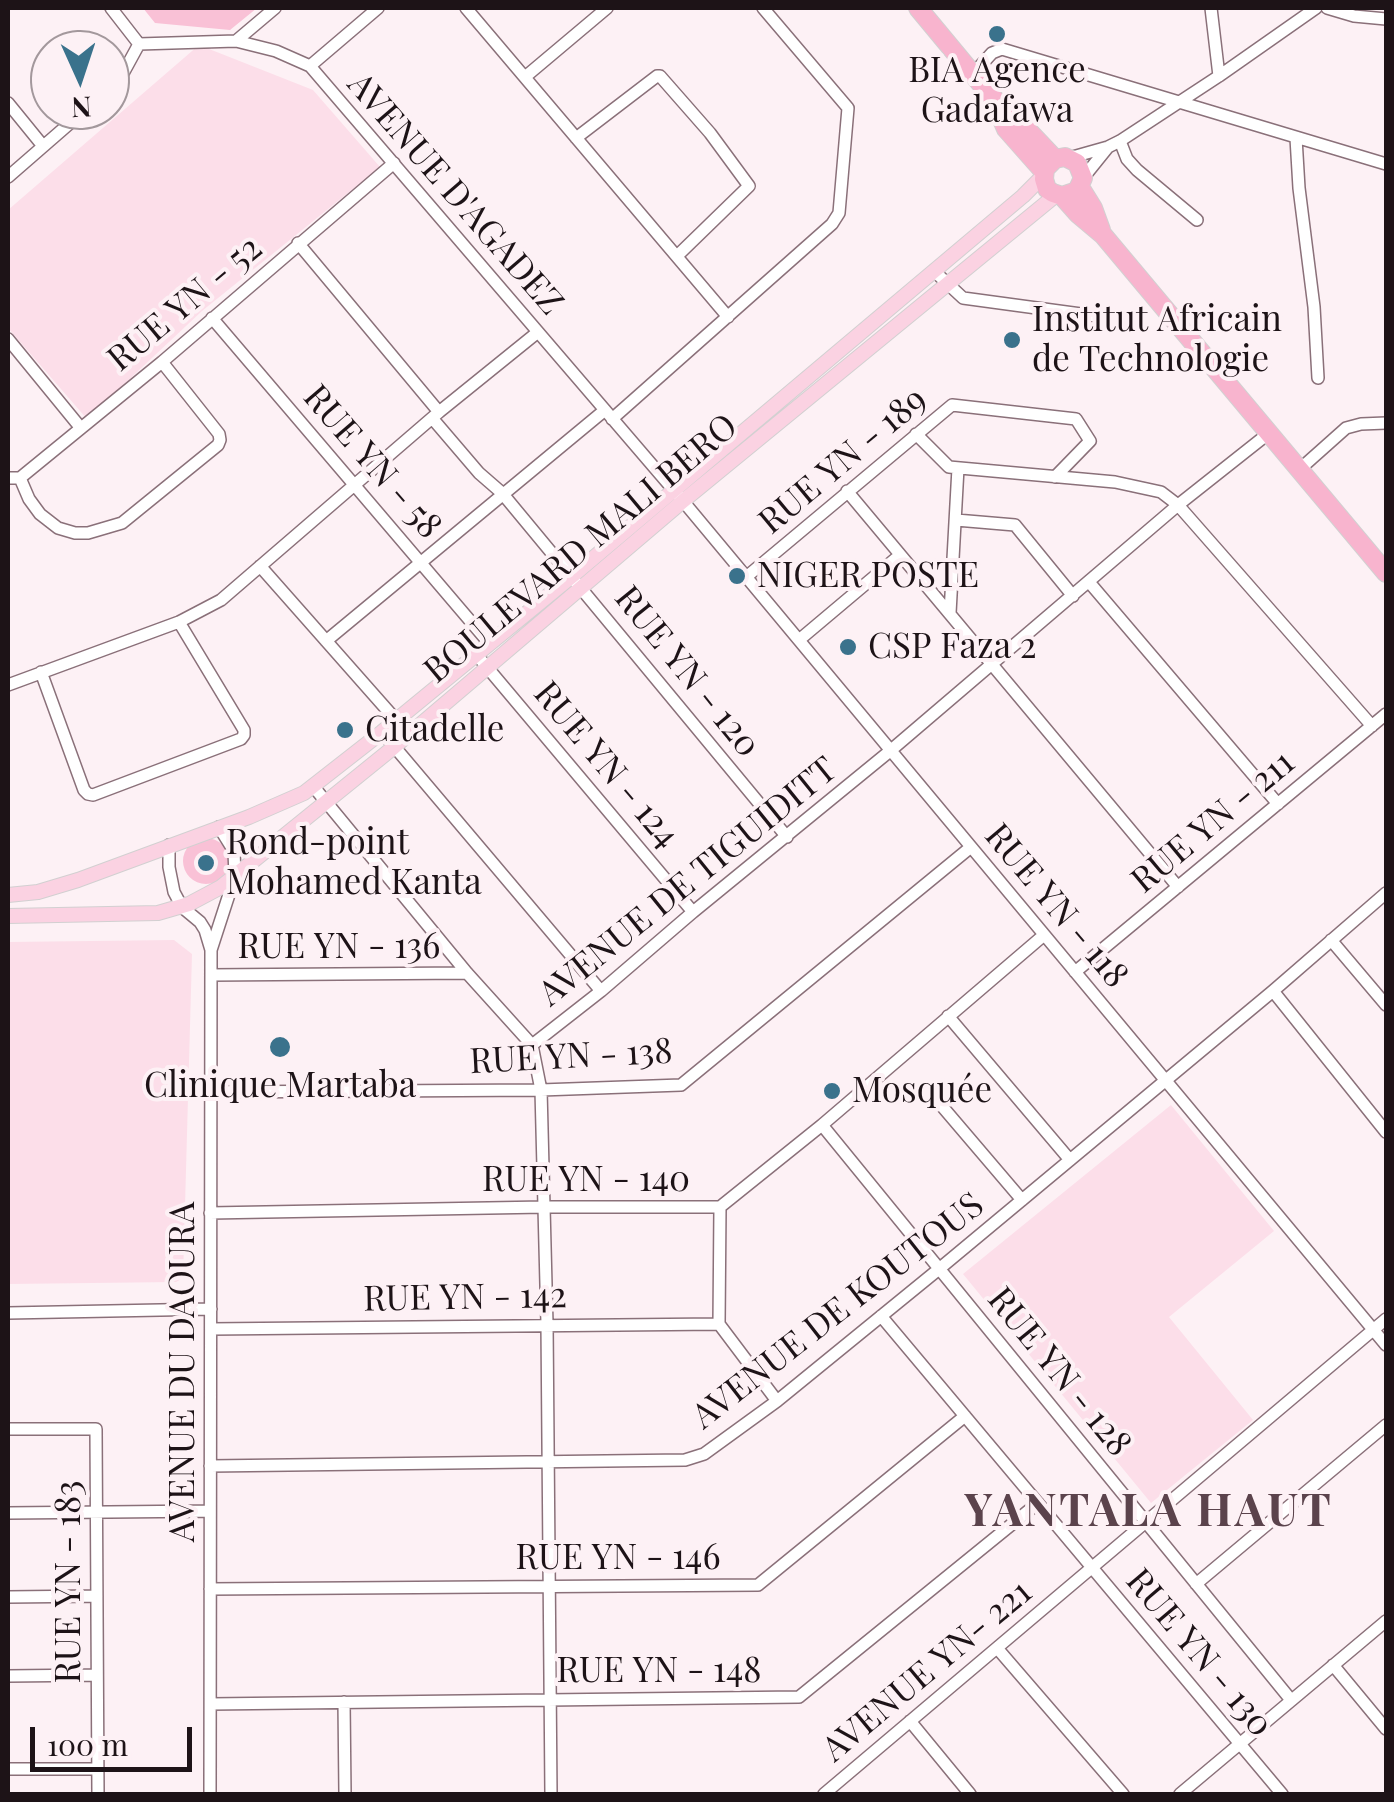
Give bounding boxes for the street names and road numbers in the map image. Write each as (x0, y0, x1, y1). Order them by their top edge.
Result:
street label: AVENUE D'AGADEZ (338, 64, 572, 324)
street label: RUE YN - 52 (100, 228, 270, 380)
street label: RUE YN - 58 (294, 377, 450, 547)
street label: RUE YN - 189 (751, 379, 935, 543)
street label: BOULEVARD MALI BERO (416, 406, 746, 692)
street label: RUE YN - 120 (605, 578, 769, 766)
street label: RUE YN - 124 (524, 674, 688, 856)
street label: RUE YN - 211 (1123, 742, 1303, 902)
street label: AVENUE DE TIGUIDITT (531, 749, 845, 1015)
street label: RUE YN - 118 (975, 816, 1137, 996)
street label: RUE YN - 136 (238, 926, 440, 968)
street label: RUE YN - 138 (469, 1031, 673, 1083)
street label: RUE YN - 140 (482, 1159, 690, 1201)
street label: AVENUE DE KOUTOUS (684, 1184, 992, 1438)
street label: AVENUE DU DAOURA (162, 1202, 204, 1542)
street label: RUE YN - 142 (363, 1275, 567, 1321)
street label: RUE YN - 128 (978, 1279, 1140, 1465)
street label: RUE YN - 183 (48, 1480, 90, 1684)
street label: RUE YN - 146 (516, 1537, 720, 1579)
street label: RUE YN - 130 (1117, 1561, 1281, 1745)
street label: AVENUE YN- 221 (814, 1571, 1040, 1771)
street label: RUE YN - 148 (556, 1650, 762, 1692)

